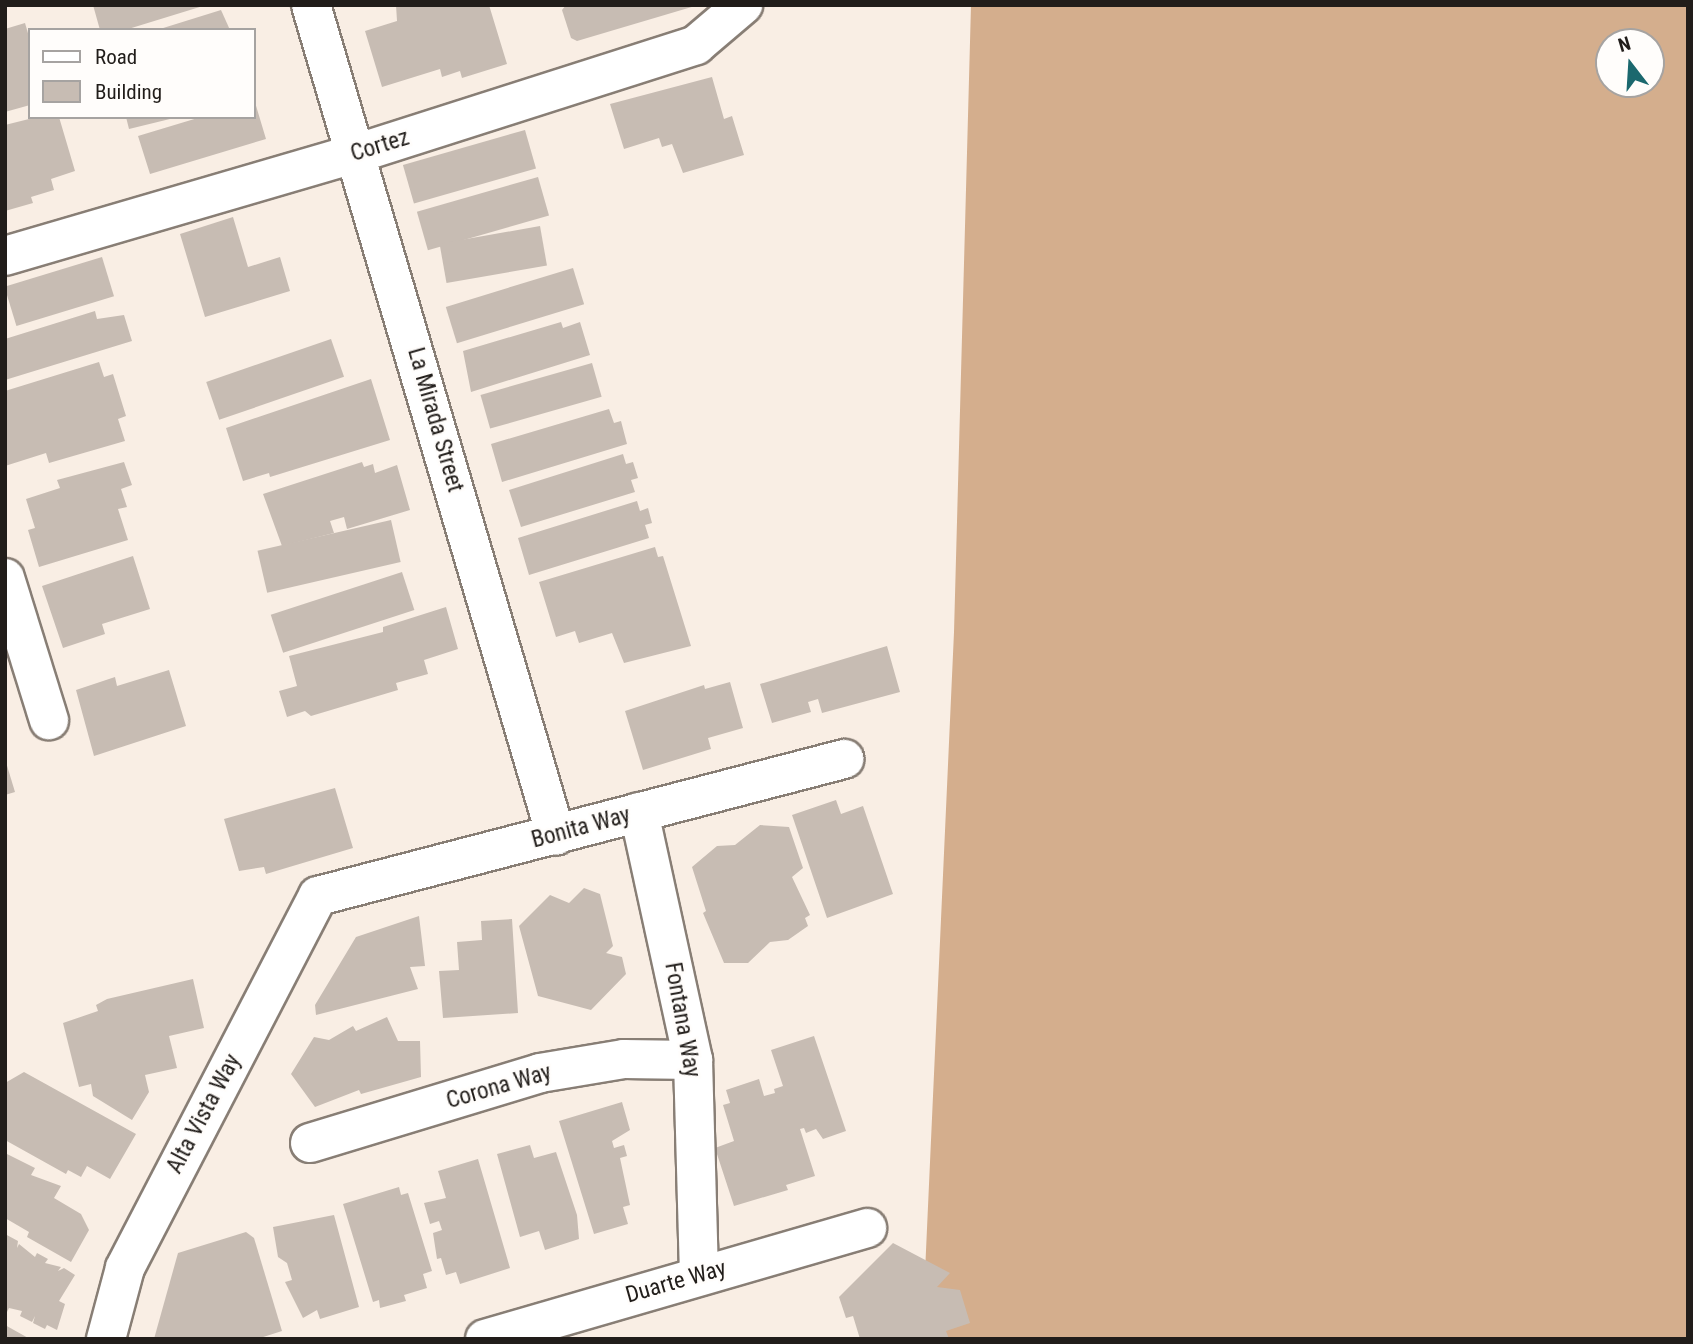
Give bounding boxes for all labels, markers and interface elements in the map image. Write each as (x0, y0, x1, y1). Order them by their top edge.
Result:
legend (28, 28, 256, 119)
north arrow (1595, 28, 1665, 98)
text: N (1615, 32, 1633, 57)
text: Road (95, 45, 137, 69)
text: Building (95, 80, 162, 104)
street label: Cortez (347, 124, 413, 168)
street label: La Mirada Street (401, 345, 469, 495)
street label: Bonita Way (529, 802, 633, 854)
street label: Fontana Way (658, 960, 706, 1080)
street label: Alta Vista Way (161, 1050, 247, 1178)
street label: Corona Way (443, 1059, 555, 1115)
street label: Duarte Way (623, 1255, 729, 1309)

